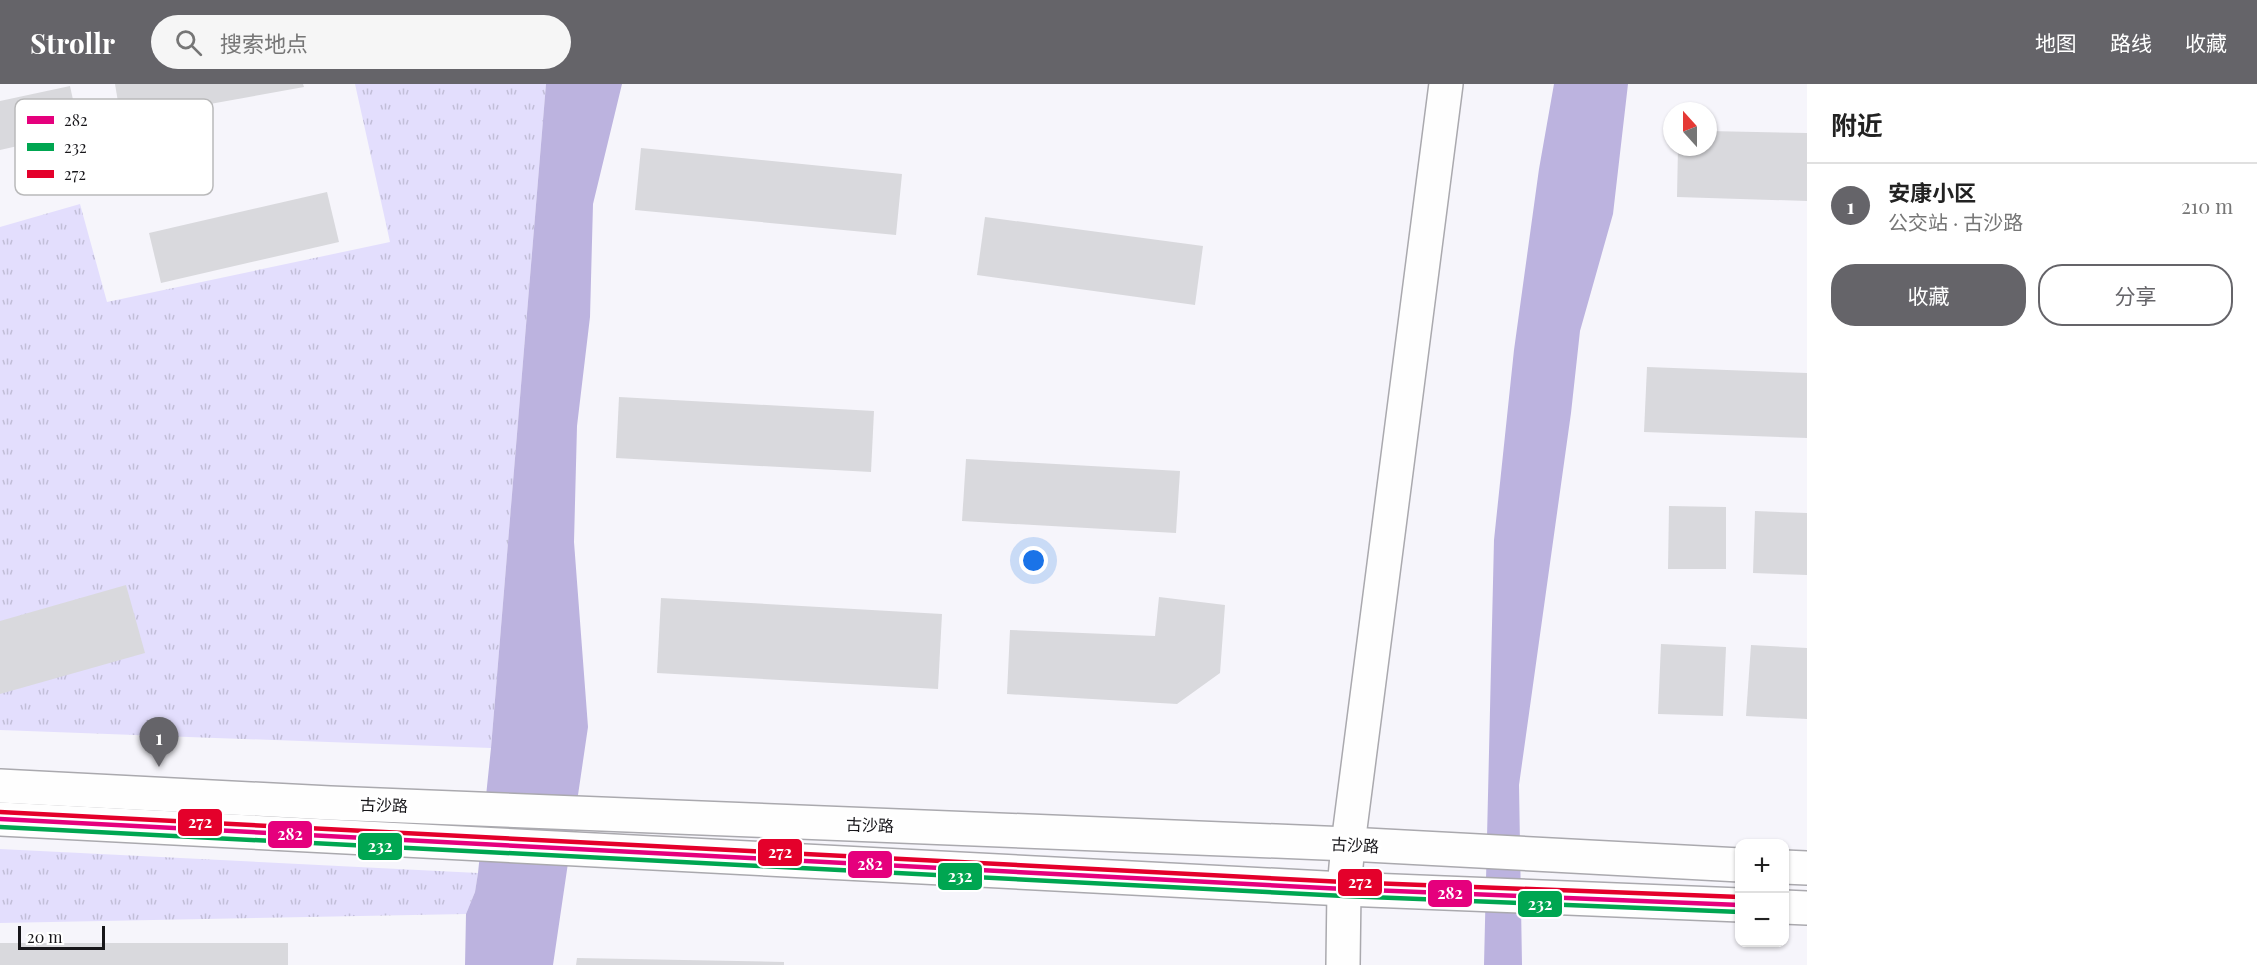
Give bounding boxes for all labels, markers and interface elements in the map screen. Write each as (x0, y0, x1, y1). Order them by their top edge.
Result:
search box (151, 15, 571, 69)
text: Strollr (30, 24, 115, 61)
icon: search (172, 26, 205, 59)
text: 搜索地点 (220, 28, 308, 58)
text: 地图 (2035, 28, 2077, 56)
text: 路线 (2110, 28, 2152, 56)
text: 收藏 (2185, 28, 2227, 56)
legend (15, 99, 213, 195)
north arrow (1663, 102, 1717, 156)
text: 附近 (1831, 107, 1883, 142)
text: 282 (64, 109, 88, 130)
text: 232 (64, 136, 87, 157)
text: 272 (64, 163, 86, 184)
text: 安康小区 (1888, 177, 1976, 207)
text: 1 (1847, 192, 1854, 219)
text: 210 m (2181, 192, 2233, 219)
text: 公交站 · 古沙路 (1888, 208, 2023, 235)
button: 收藏 (1831, 264, 2026, 326)
button: 分享 (2038, 264, 2233, 326)
your location (1019, 546, 1048, 575)
pin: 1 (140, 718, 178, 767)
street label: 古沙路 (360, 793, 408, 816)
line badge: 272 (177, 808, 223, 837)
text: 272 (188, 811, 212, 832)
street label: 古沙路 (846, 813, 894, 836)
line badge: 282 (267, 820, 313, 849)
text: 282 (277, 823, 303, 844)
line badge: 232 (357, 832, 403, 861)
street label: 古沙路 (1331, 833, 1380, 856)
text: 232 (368, 835, 392, 856)
line badge: 272 (757, 838, 803, 867)
map controls (1735, 839, 1789, 947)
button: + (1735, 839, 1789, 893)
text: 272 (768, 841, 792, 862)
line badge: 282 (847, 850, 893, 879)
text: 282 (857, 853, 883, 874)
line badge: 232 (937, 862, 983, 891)
text: 232 (948, 865, 972, 886)
line badge: 272 (1337, 868, 1383, 897)
text: 272 (1348, 871, 1372, 892)
line badge: 282 (1427, 879, 1473, 908)
text: 282 (1437, 882, 1463, 903)
line badge: 232 (1517, 890, 1563, 918)
text: 232 (1528, 893, 1552, 914)
button: − (1735, 893, 1789, 947)
scale bar (18, 923, 105, 950)
text: 20 m (27, 926, 62, 947)

